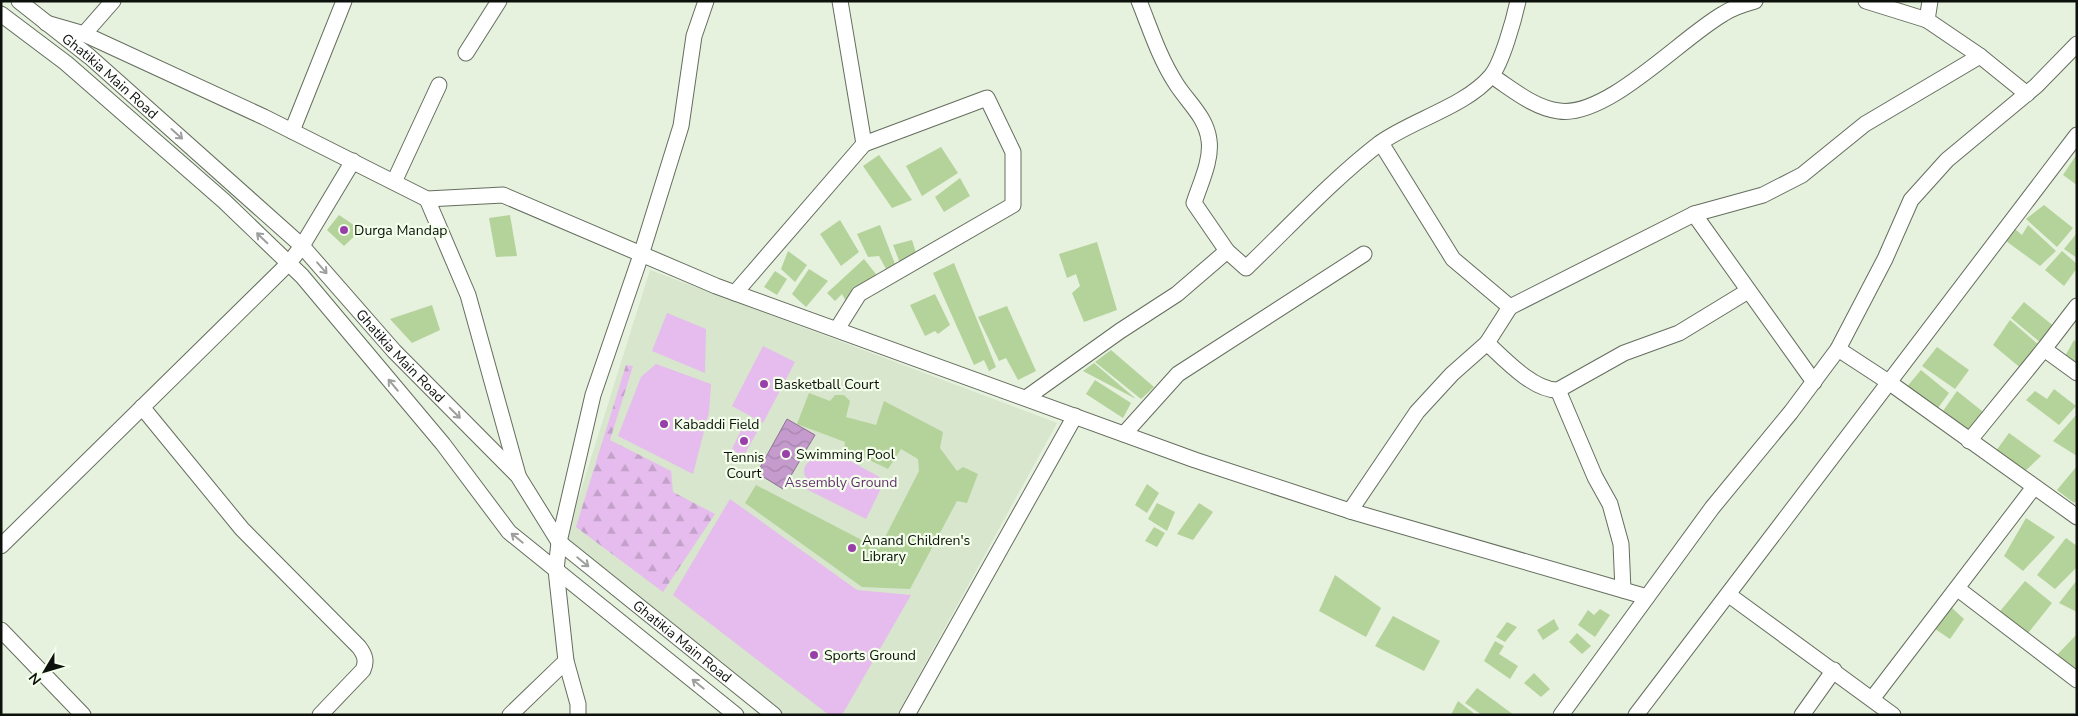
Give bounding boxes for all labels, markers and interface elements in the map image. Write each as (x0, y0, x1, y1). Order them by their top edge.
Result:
street label: Ghatikia Main Road (58, 29, 162, 123)
one-way arrow (170, 128, 183, 140)
place label: Durga Mandap (354, 221, 447, 240)
marker: Durga Mandap (338, 224, 350, 236)
one-way arrow (256, 231, 268, 244)
one-way arrow (316, 261, 327, 274)
street label: Ghatikia Main Road (352, 305, 449, 407)
place label: Basketball Court (774, 375, 879, 394)
one-way arrow (387, 378, 399, 391)
marker: Basketball Court (758, 378, 770, 390)
one-way arrow (449, 407, 462, 419)
place label: Kabaddi Field (674, 415, 760, 434)
marker: Kabaddi Field (658, 418, 670, 430)
marker: Tennis Court (738, 435, 750, 447)
place label: Swimming Pool (796, 445, 896, 464)
place label: Tennis Court (724, 448, 765, 483)
marker: Swimming Pool (780, 448, 792, 460)
park label: Assembly Ground (785, 473, 897, 492)
place label: Anand Children's Library (862, 531, 971, 566)
one-way arrow (511, 533, 524, 544)
marker: Anand Children's Library (846, 542, 858, 554)
one-way arrow (576, 556, 589, 567)
street label: Ghatikia Main Road (629, 596, 735, 687)
north arrow (20, 646, 70, 696)
place label: Sports Ground (824, 646, 916, 665)
marker: Sports Ground (808, 649, 820, 661)
text: N (24, 669, 46, 689)
one-way arrow (692, 679, 705, 690)

